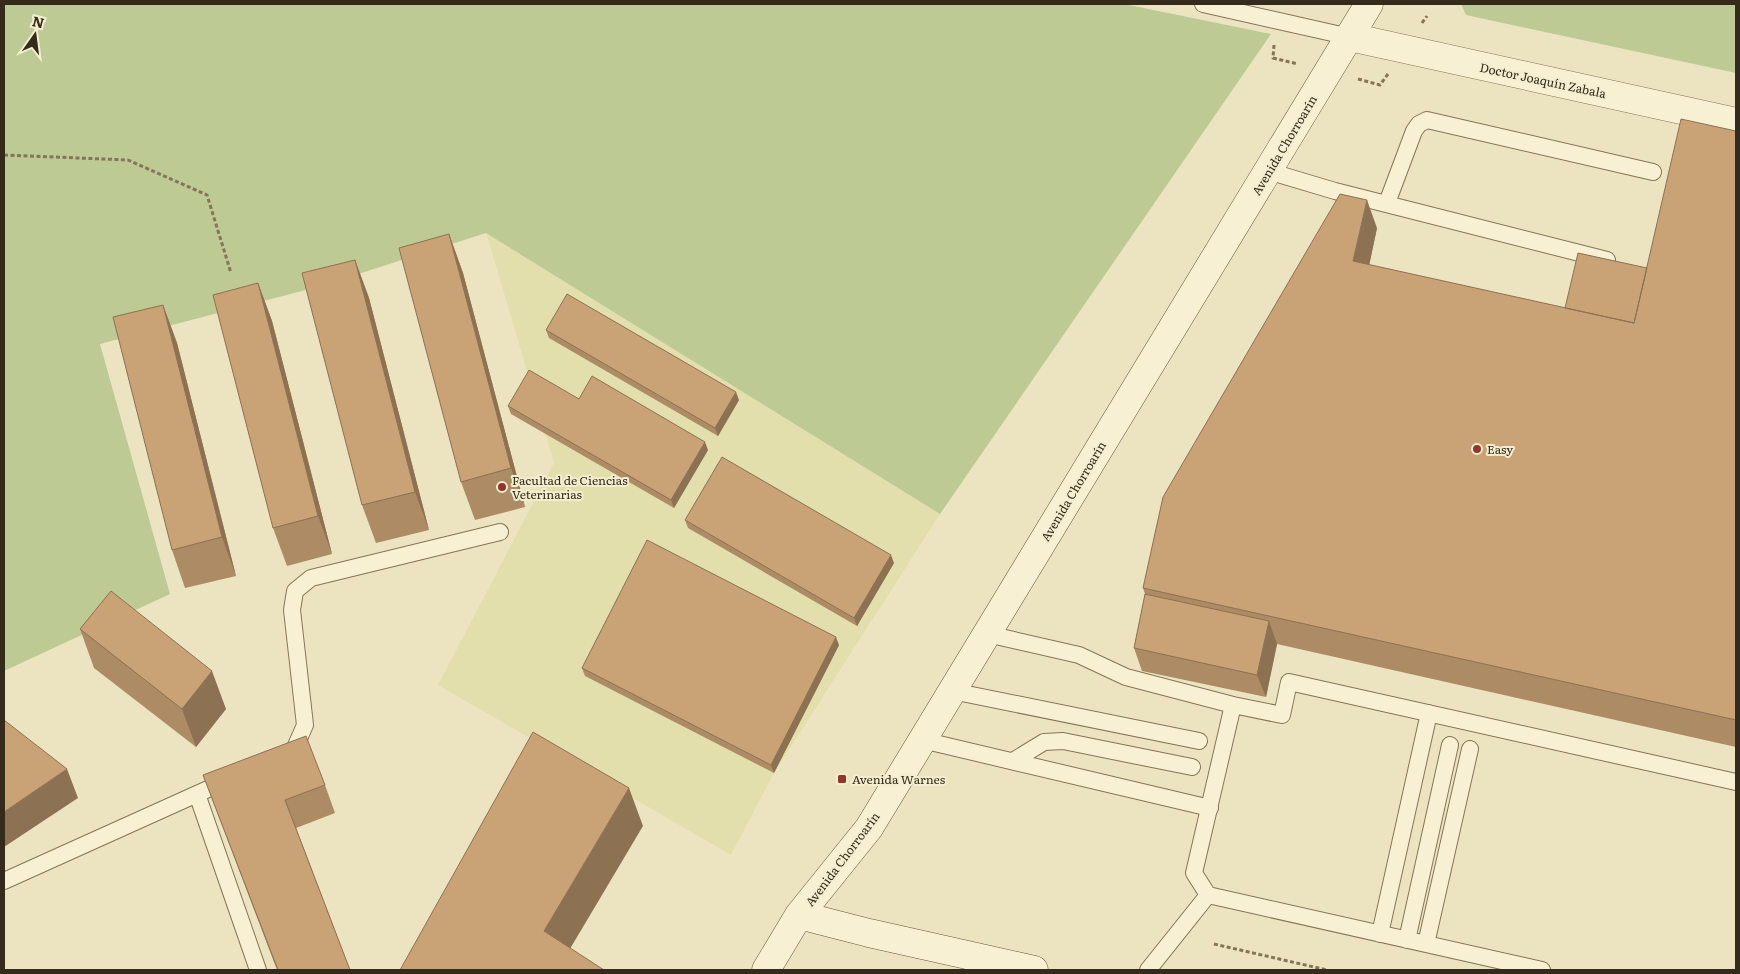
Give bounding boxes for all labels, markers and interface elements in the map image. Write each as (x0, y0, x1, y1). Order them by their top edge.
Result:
north arrow (10, 10, 60, 60)
text: N (30, 10, 47, 33)
street label: Doctor Joaquín Zabala (1478, 58, 1608, 102)
street label: Avenida Chorroarín (1247, 91, 1321, 199)
street label: Avenida Chorroarín (1036, 437, 1110, 545)
place label: Easy (1487, 440, 1513, 458)
marker: Easy (1471, 443, 1483, 455)
place label: Facultad de Ciencias Veterinarias (512, 471, 628, 503)
marker: Facultad de Ciencias Veterinarias (496, 481, 508, 493)
place label: Avenida Warnes (852, 770, 946, 788)
marker: Avenida Warnes (836, 773, 848, 785)
street label: Avenida Chorroarín (800, 808, 884, 910)

